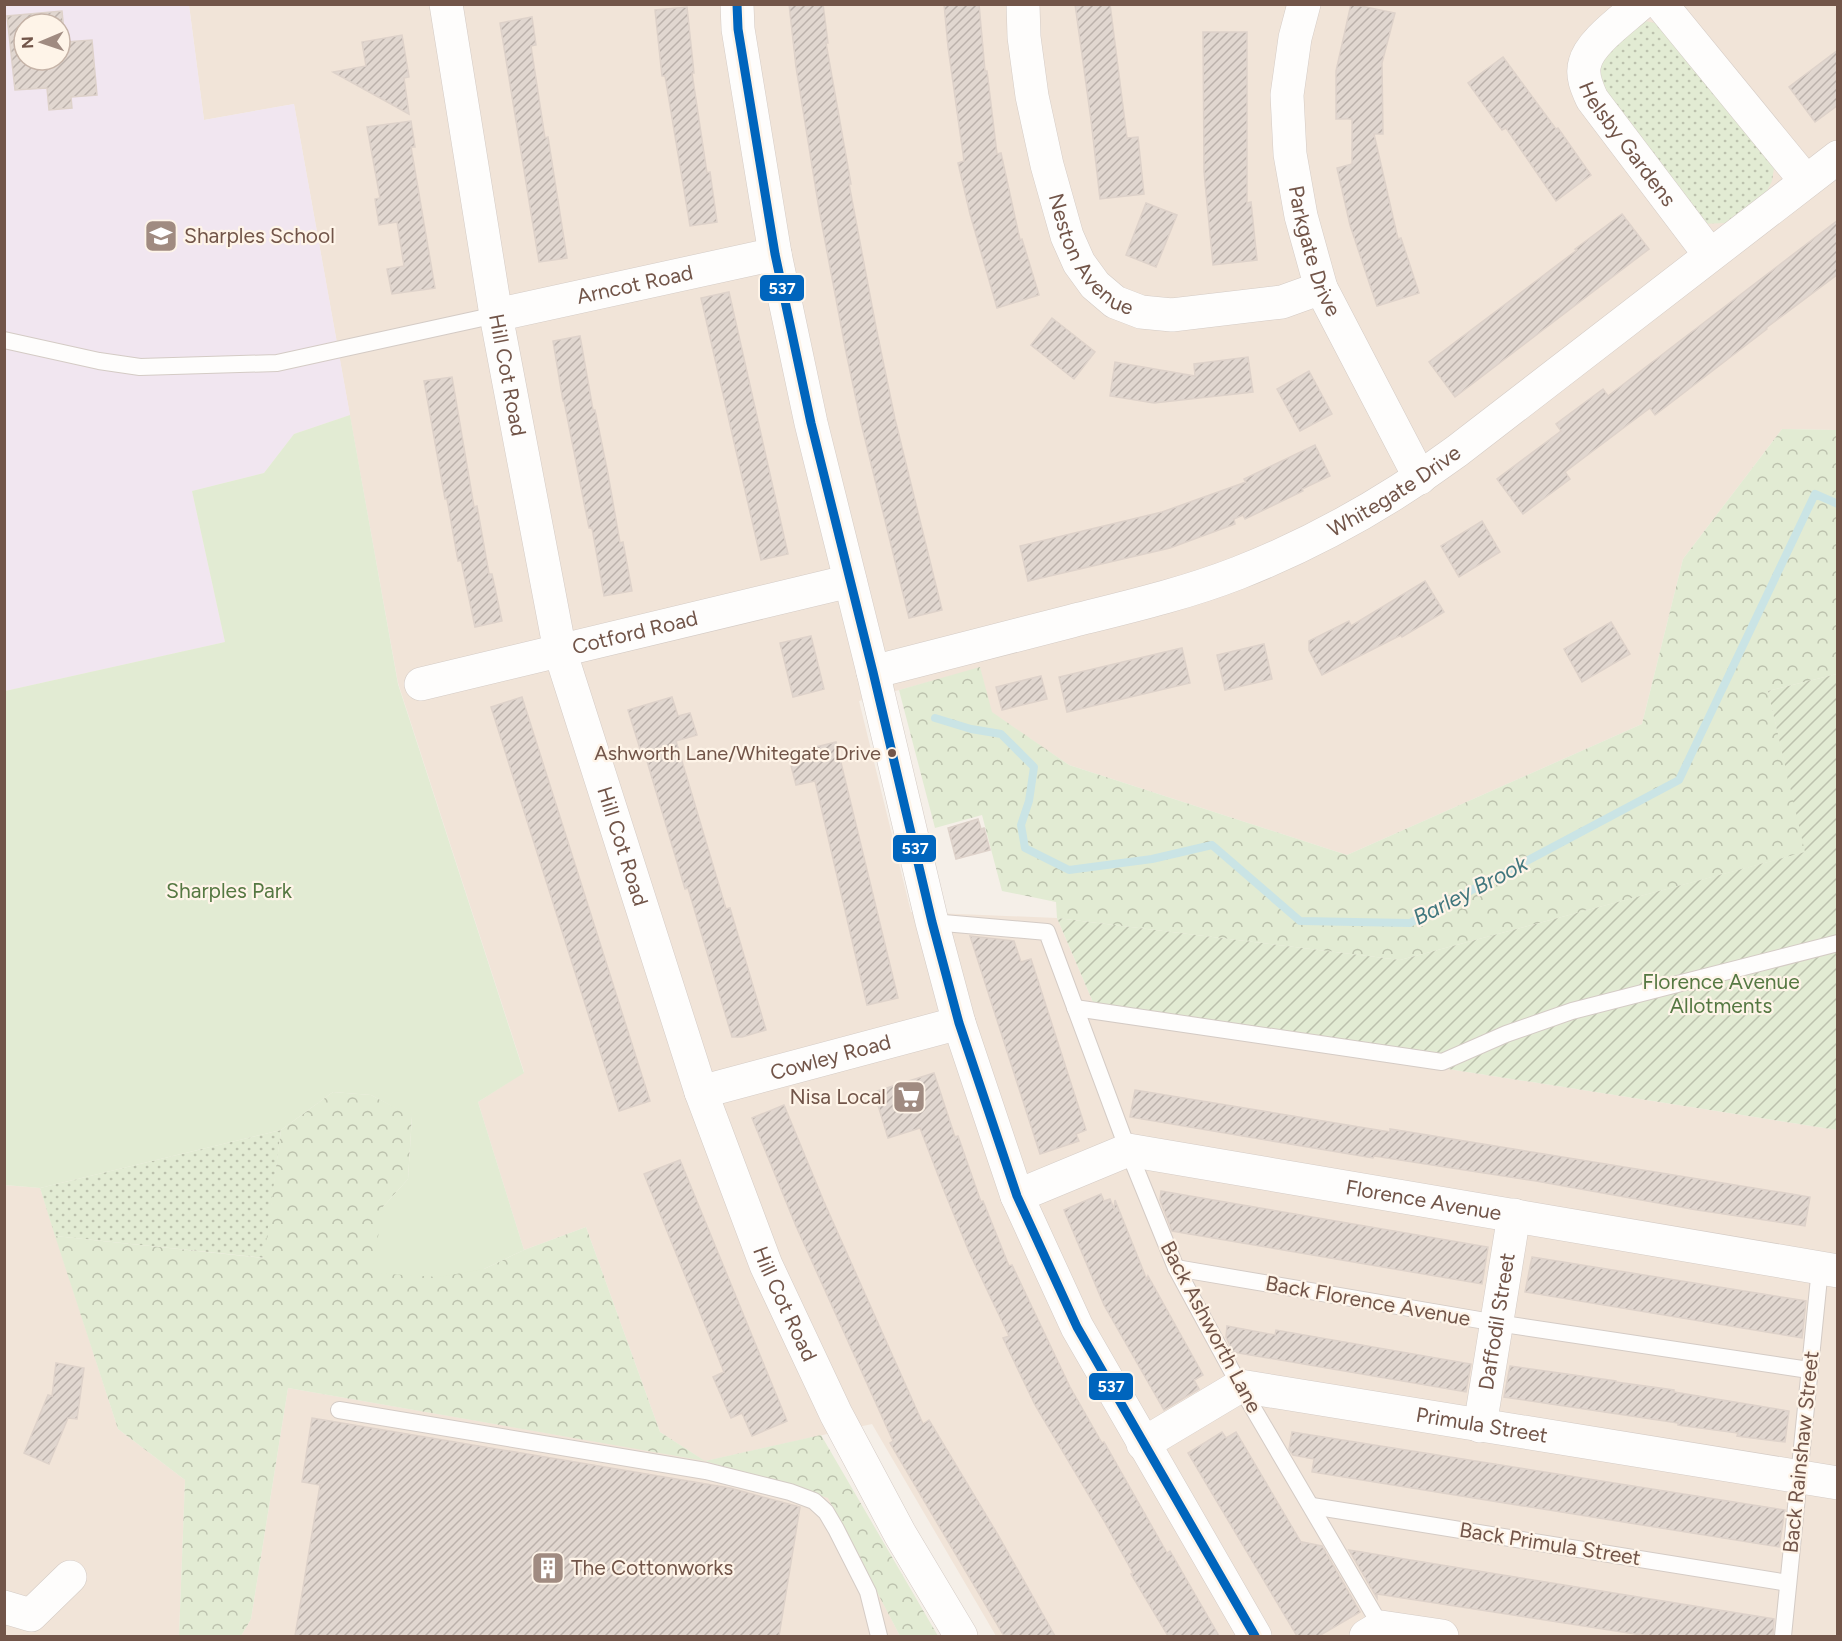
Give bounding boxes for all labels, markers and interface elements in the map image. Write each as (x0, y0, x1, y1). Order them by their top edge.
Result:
north arrow (12, 12, 72, 72)
text: N (18, 36, 37, 49)
street label: Helsby Gardens (1574, 78, 1682, 211)
street label: Parkgate Drive (1284, 183, 1347, 321)
street label: Neston Avenue (1044, 190, 1137, 320)
school or university icon: Sharples School (143, 218, 179, 254)
place label: Sharples School (184, 223, 335, 248)
street label: Arncot Road (574, 259, 695, 309)
line badge: 537 (759, 274, 805, 302)
text: 537 (768, 279, 796, 298)
street label: Hill Cot Road (484, 312, 532, 438)
street label: Whitegate Drive (1323, 440, 1465, 542)
street label: Cotford Road (570, 605, 700, 659)
place label: Ashworth Lane/Whitegate Drive (594, 741, 881, 765)
marker: Ashworth Lane/Whitegate Drive (886, 747, 898, 759)
street label: Hill Cot Road (592, 783, 654, 909)
line badge: 537 (892, 834, 937, 863)
text: 537 (901, 839, 929, 858)
water label: Barley Brook (1408, 849, 1533, 931)
park label: Sharples Park (166, 878, 293, 903)
park label: Florence Avenue Allotments (1642, 969, 1800, 1018)
street label: Cowley Road (767, 1029, 893, 1085)
supermarket icon: Nisa Local (891, 1079, 927, 1115)
place label: Nisa Local (789, 1084, 886, 1109)
street label: Florence Avenue (1344, 1174, 1503, 1225)
street label: Back Ashworth Lane (1156, 1237, 1267, 1417)
street label: Hill Cot Road (748, 1243, 822, 1365)
street label: Daffodil Street (1473, 1251, 1520, 1392)
street label: Back Florence Avenue (1264, 1270, 1473, 1331)
street label: Back Rainshaw Street (1777, 1350, 1824, 1554)
line badge: 537 (1088, 1372, 1134, 1401)
text: 537 (1097, 1377, 1125, 1396)
street label: Primula Street (1414, 1402, 1550, 1448)
street label: Back Primula Street (1458, 1517, 1643, 1570)
building icon: The Cottonworks (530, 1550, 566, 1586)
place label: The Cottonworks (571, 1555, 733, 1580)

